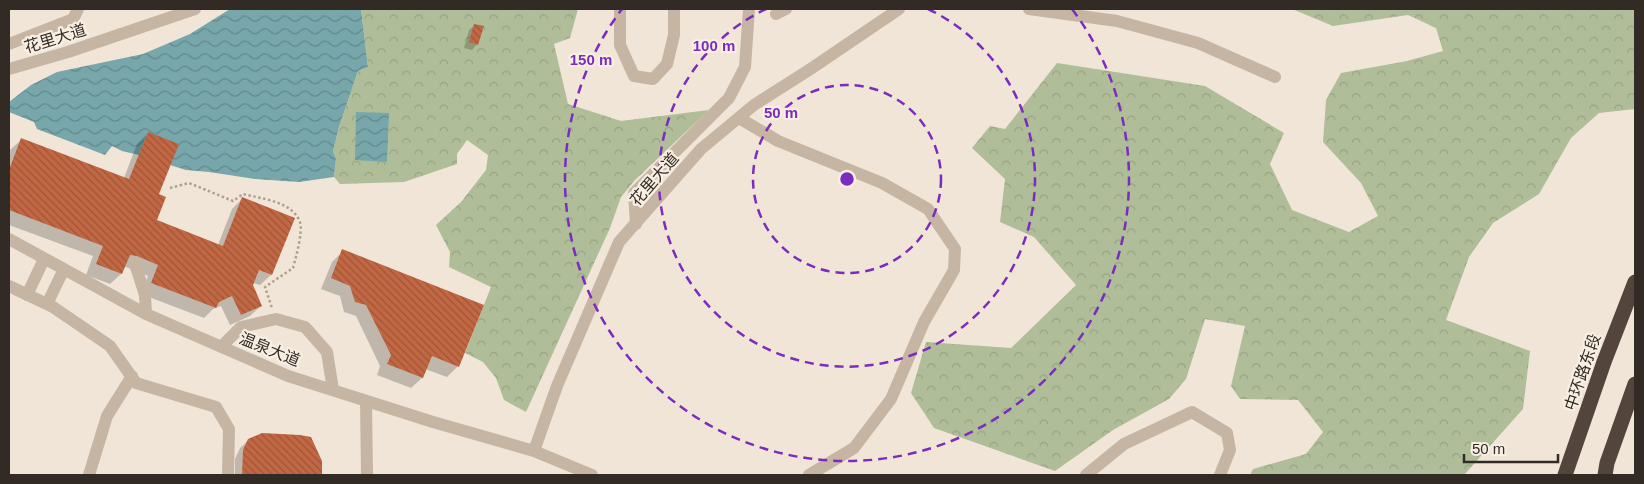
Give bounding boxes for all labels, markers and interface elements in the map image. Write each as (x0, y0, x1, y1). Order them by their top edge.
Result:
street label: 花里大道 (22, 21, 88, 56)
text: 100 m (693, 37, 735, 54)
text: 150 m (570, 51, 612, 68)
text: 50 m (764, 104, 798, 121)
street label: 花里大道 (627, 150, 682, 209)
centre of rings (838, 170, 856, 188)
street label: 温泉大道 (237, 330, 303, 369)
street label: 中环路东段 (1561, 332, 1604, 413)
scale bar (1464, 432, 1558, 464)
text: 50 m (1472, 440, 1505, 457)

